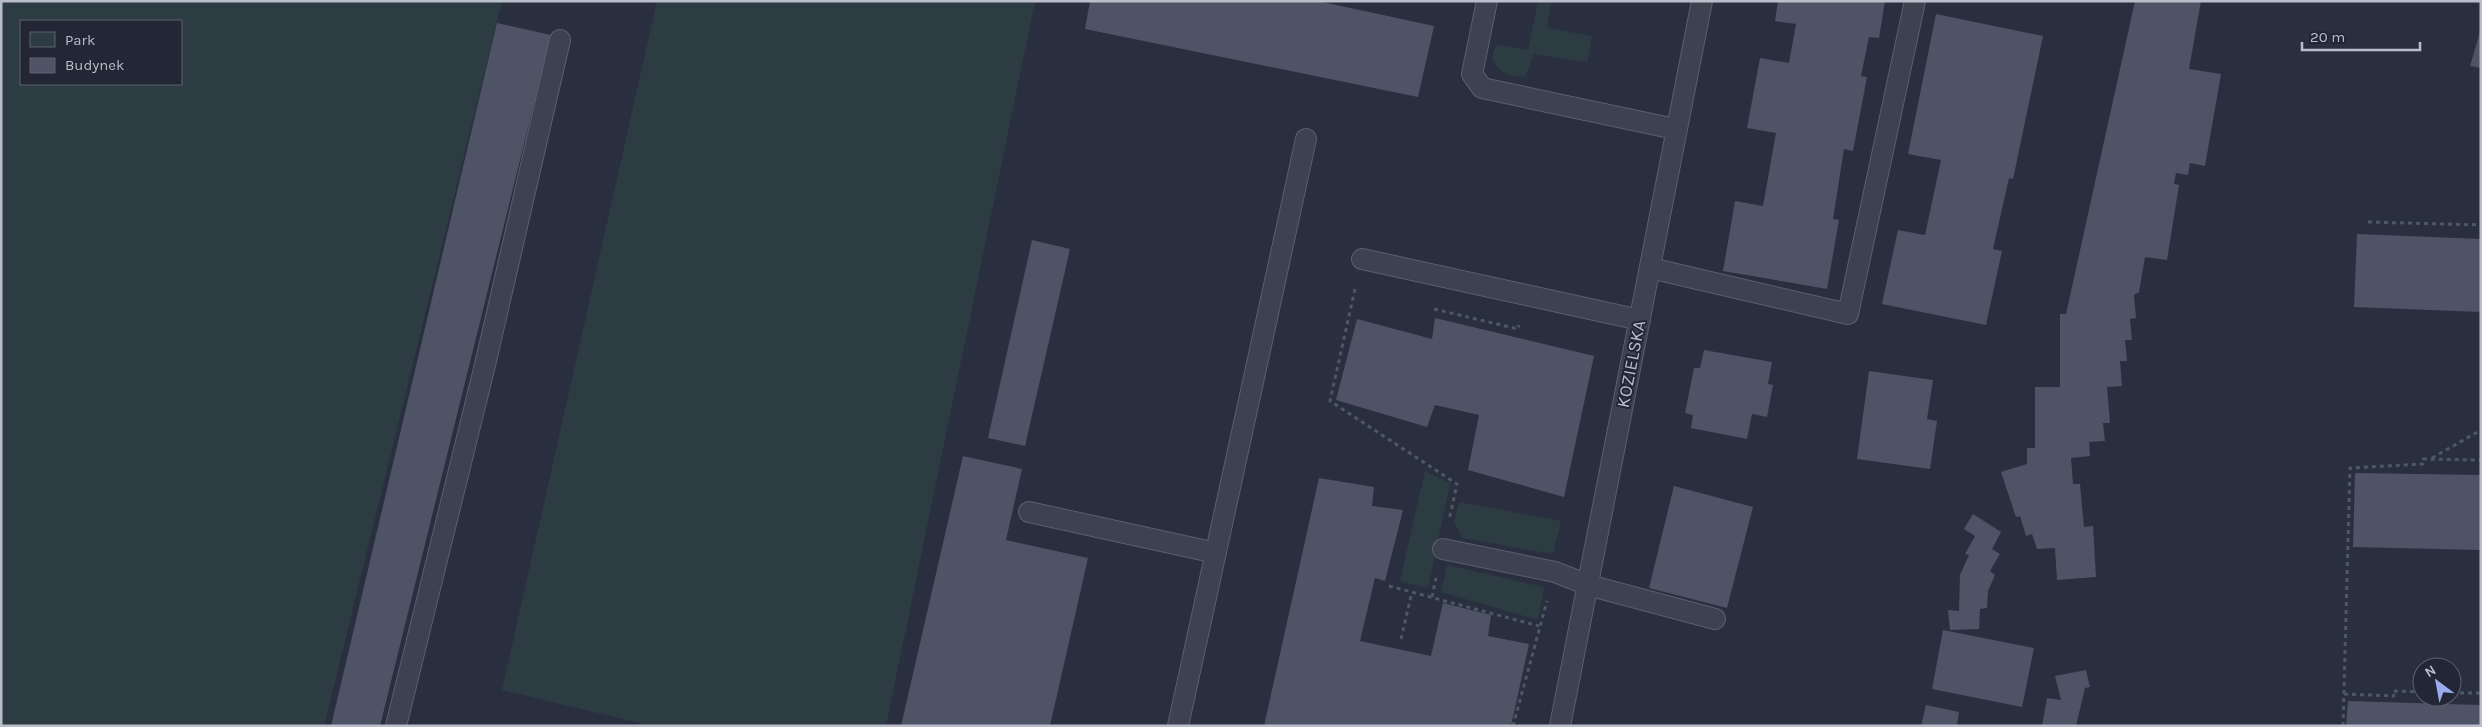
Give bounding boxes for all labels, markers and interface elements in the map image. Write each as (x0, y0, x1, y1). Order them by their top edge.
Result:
legend (20, 20, 182, 85)
scale bar (2302, 20, 2420, 52)
text: 20 m (2310, 28, 2345, 46)
text: Park (65, 31, 95, 49)
text: Budynek (65, 56, 124, 74)
street label: KOZIELSKA (1612, 318, 1650, 410)
north arrow (2412, 657, 2462, 707)
text: N (2422, 662, 2439, 681)

